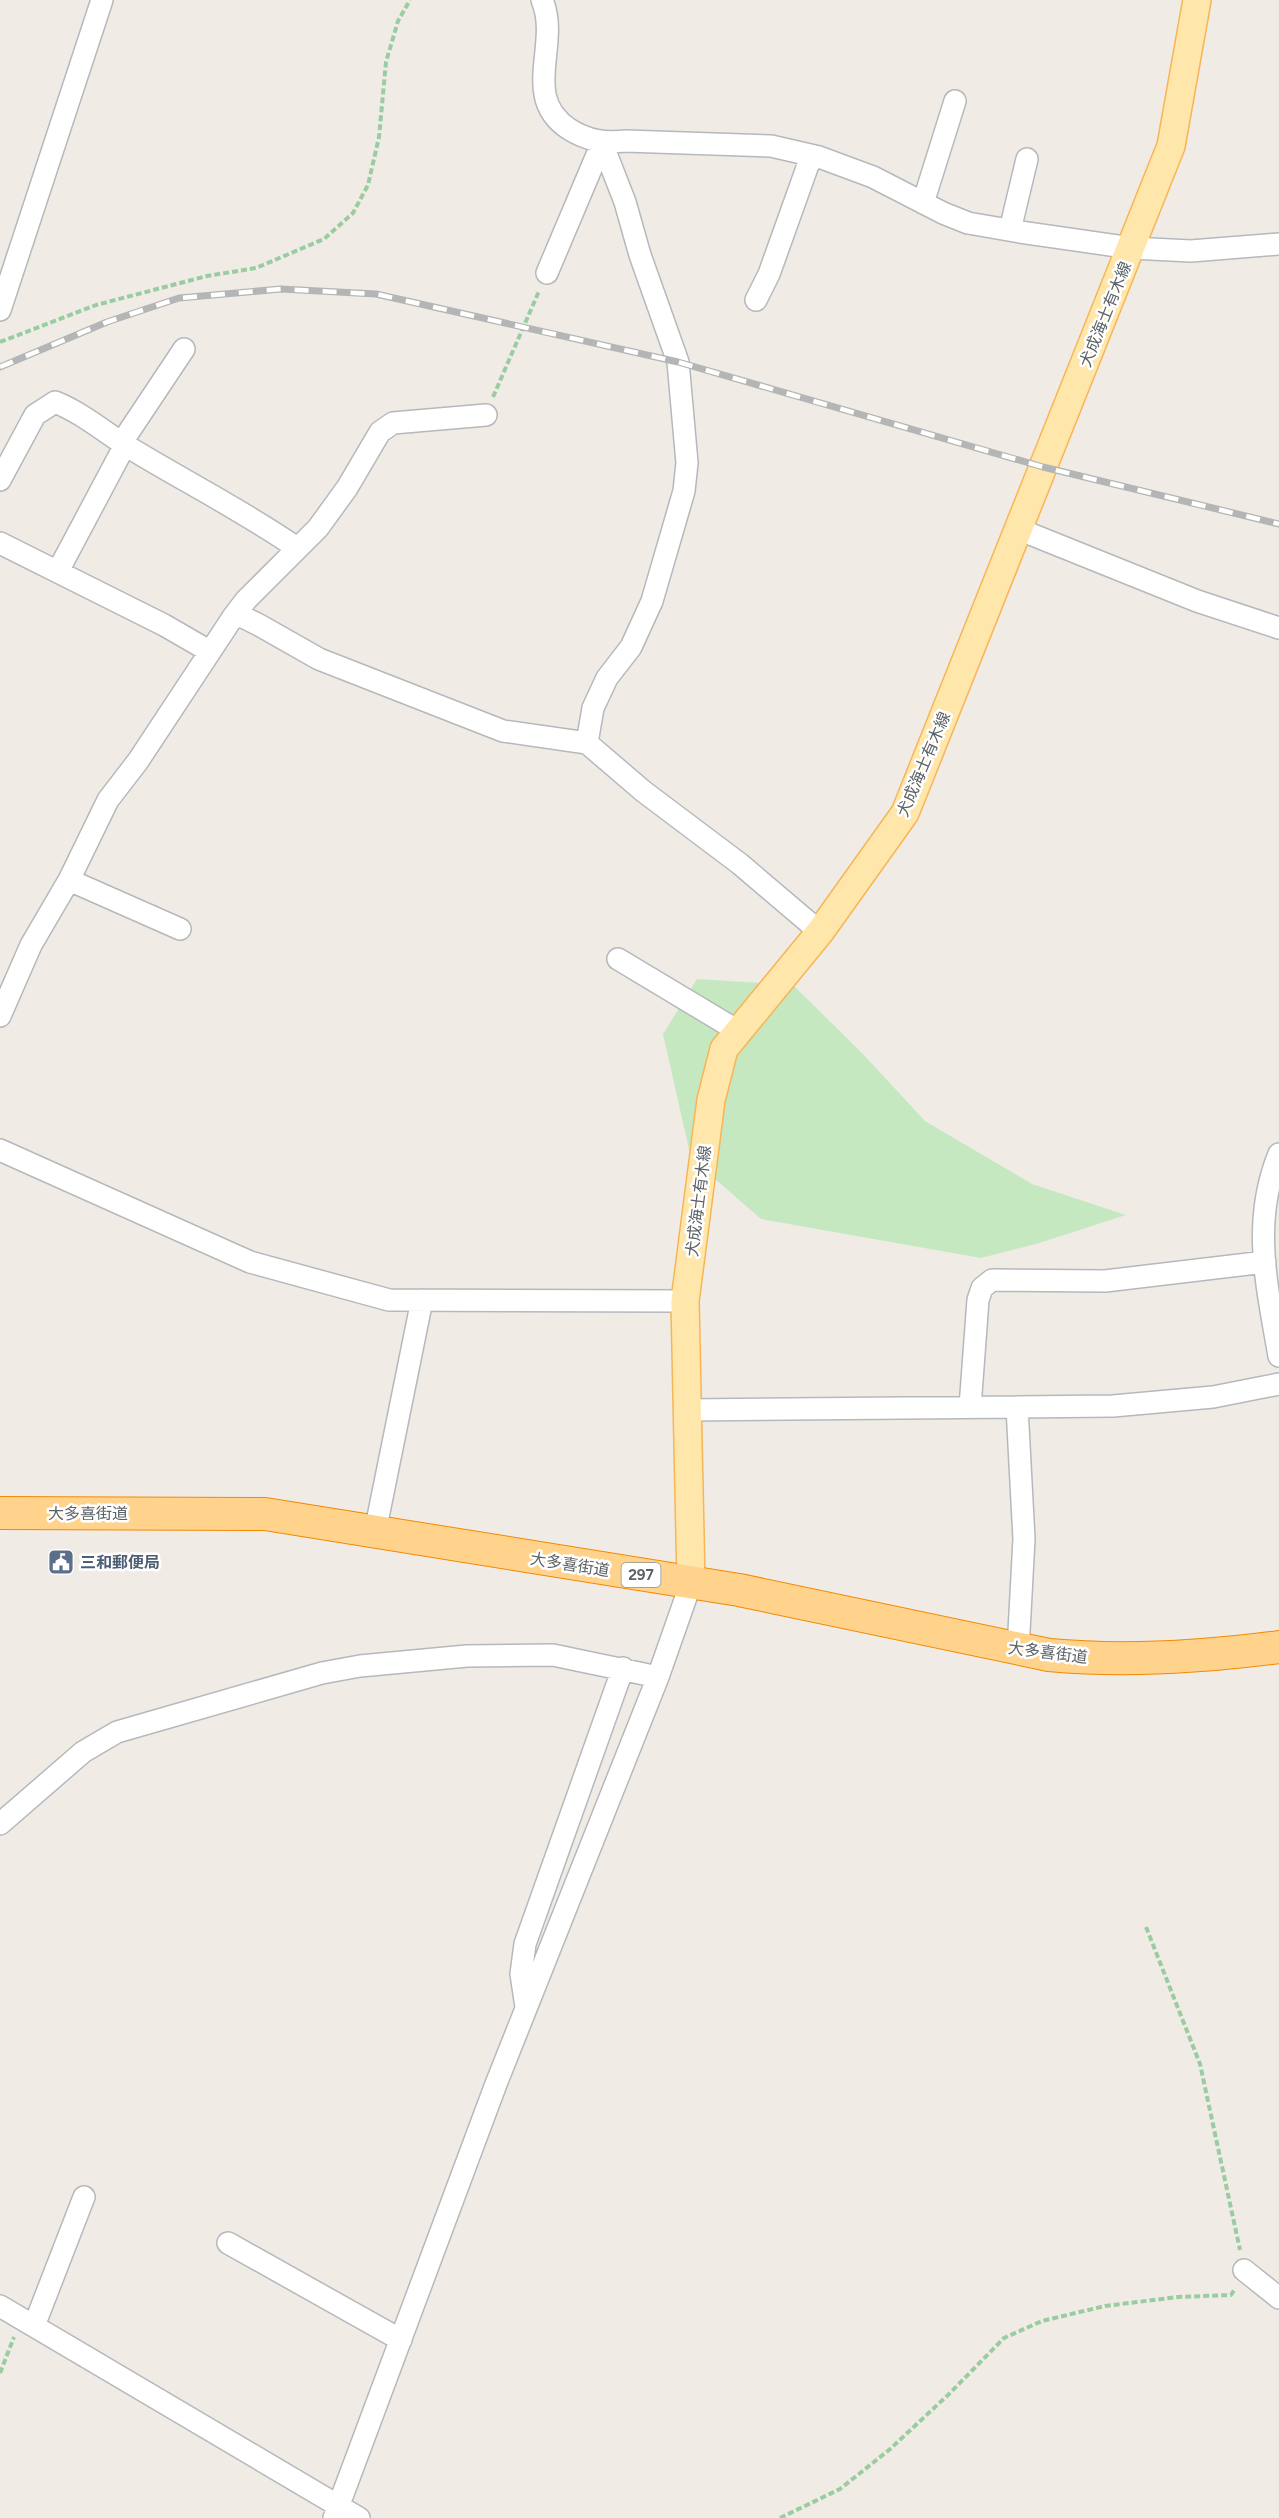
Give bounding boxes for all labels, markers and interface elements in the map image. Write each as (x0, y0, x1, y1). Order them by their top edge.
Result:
street label: 犬成海士有木線 (1076, 259, 1135, 370)
street label: 犬成海士有木線 (893, 709, 954, 819)
street label: 犬成海士有木線 (682, 1144, 715, 1258)
street label: 大多喜街道 (48, 1504, 128, 1523)
public building icon: 三和郵便局 (46, 1547, 76, 1577)
street label: 大多喜街道 (529, 1549, 611, 1580)
place label: 三和郵便局 (80, 1553, 160, 1572)
road number: 297 (622, 1563, 660, 1587)
street label: 大多喜街道 (1007, 1638, 1089, 1667)

